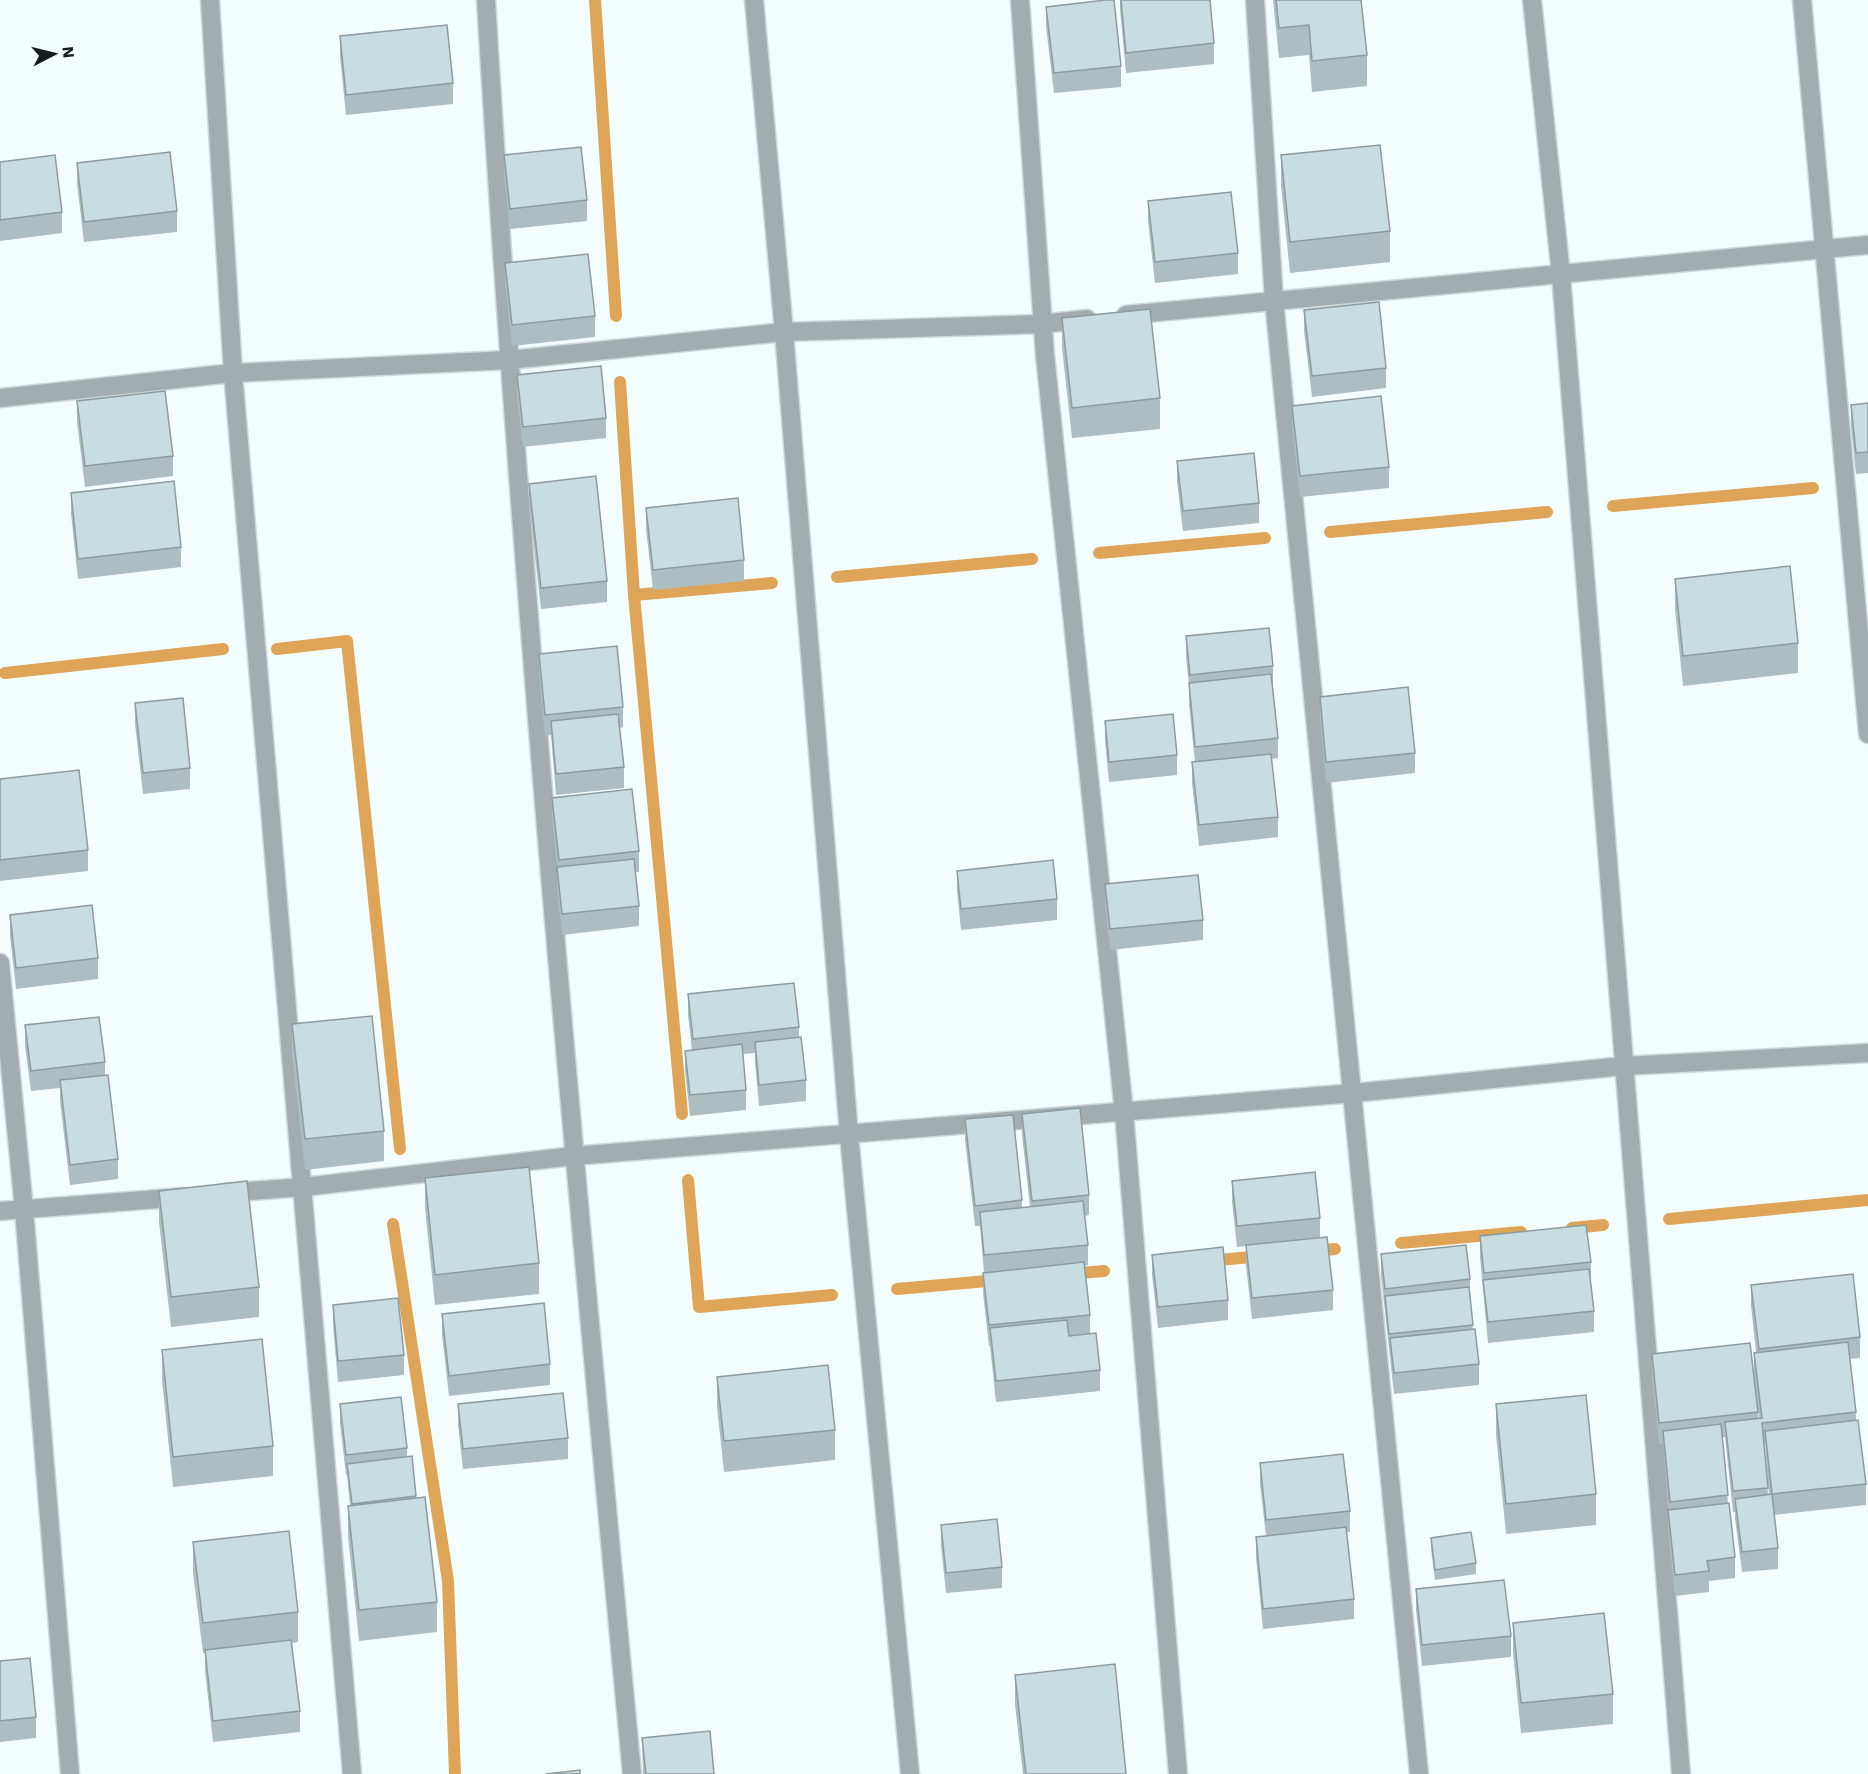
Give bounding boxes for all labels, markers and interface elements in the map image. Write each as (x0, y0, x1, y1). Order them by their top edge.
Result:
north arrow (24, 24, 84, 84)
text: N (58, 45, 79, 59)

